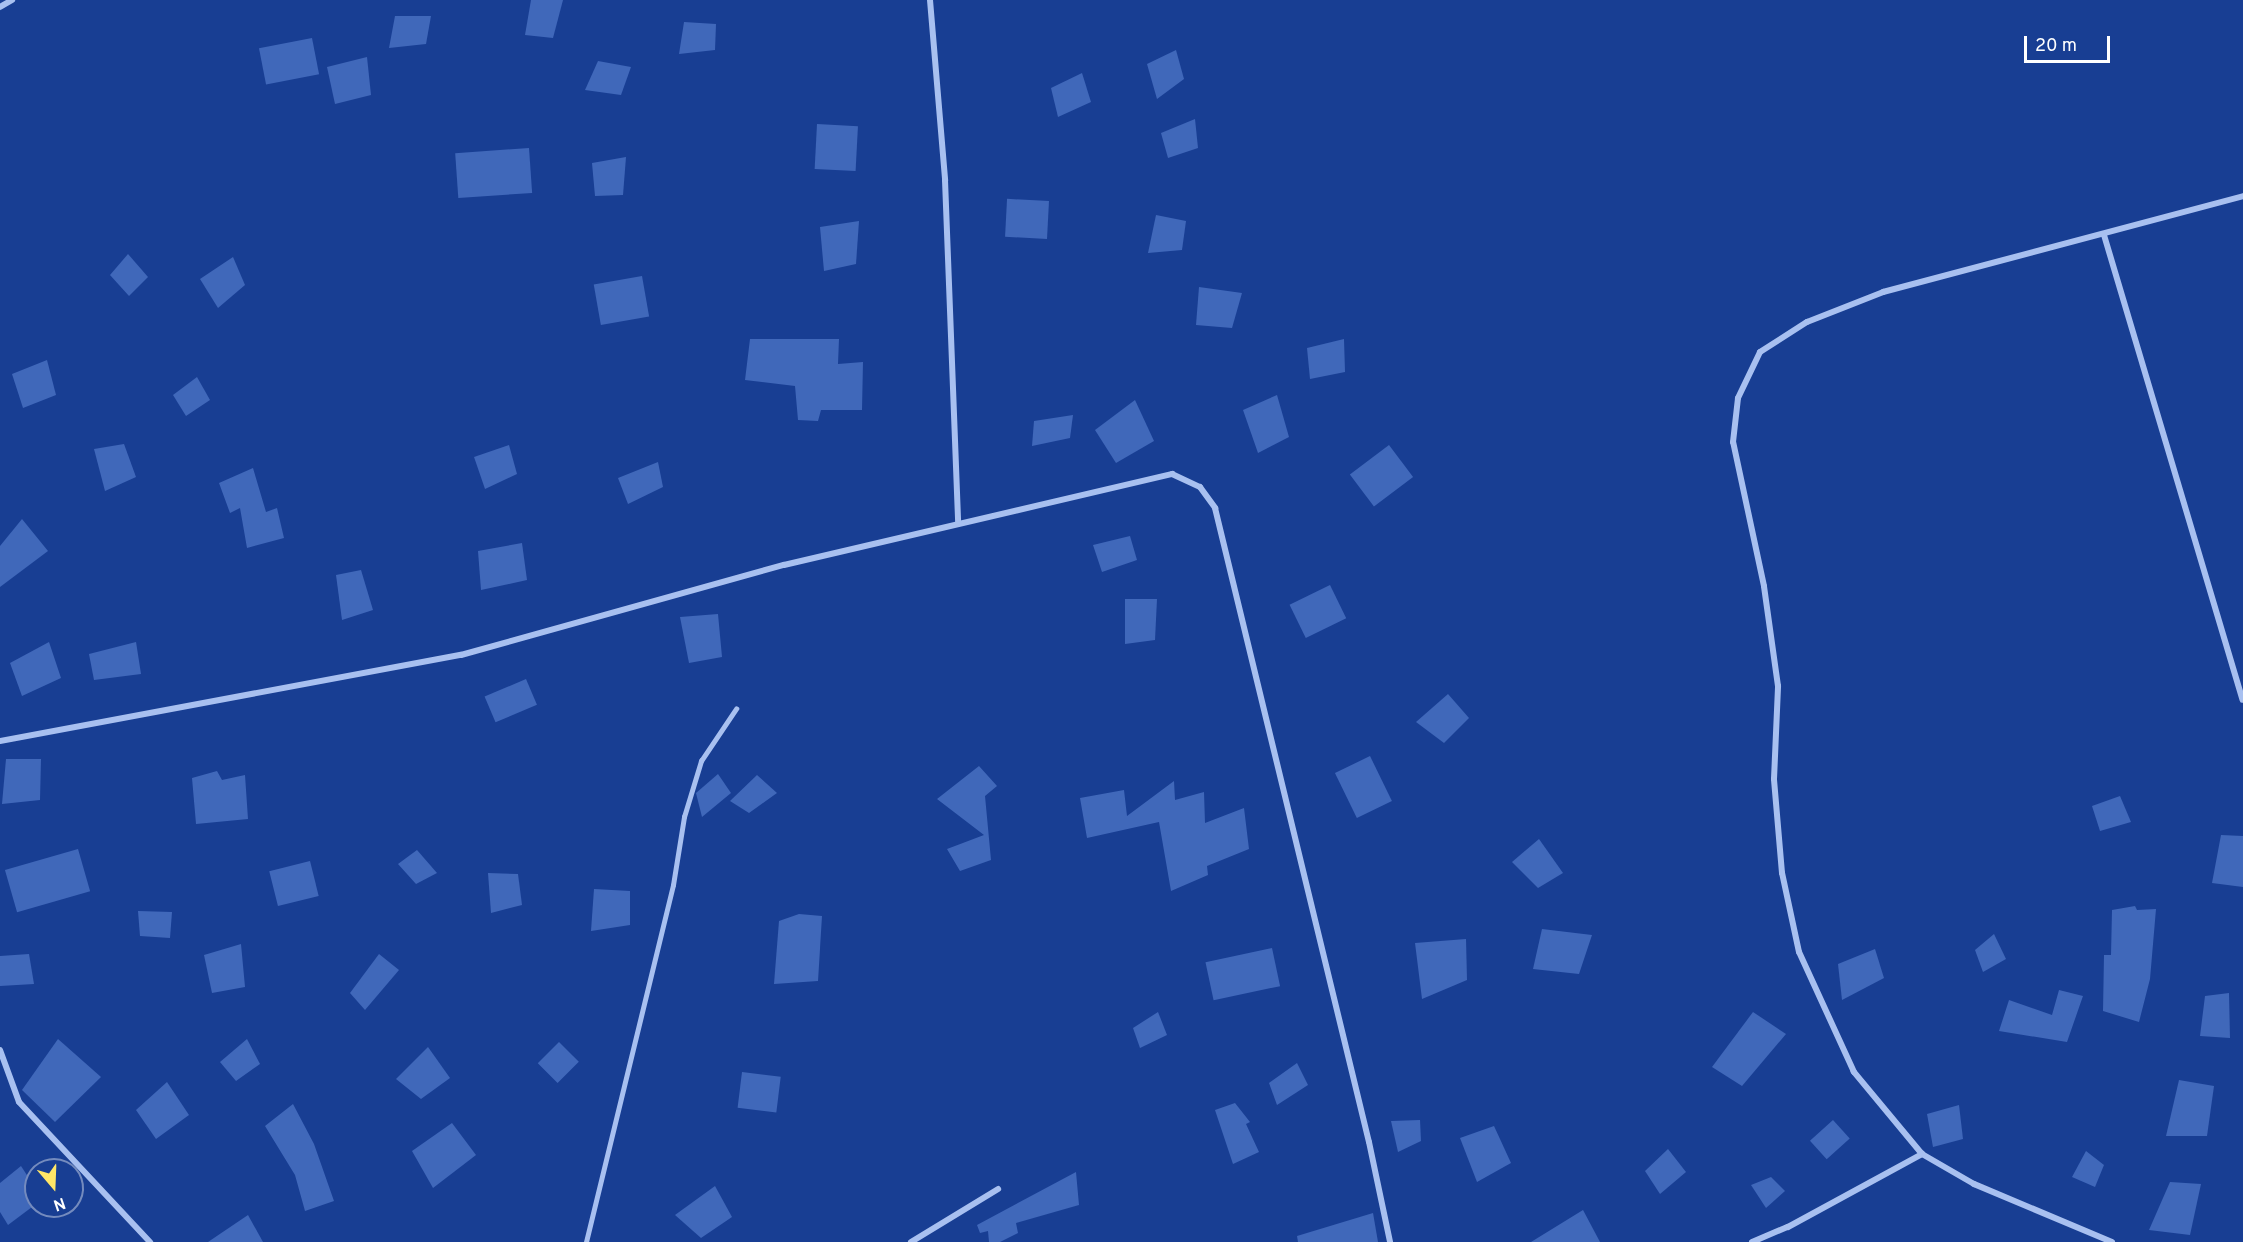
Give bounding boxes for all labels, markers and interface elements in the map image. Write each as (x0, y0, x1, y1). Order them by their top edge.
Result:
scale bar (2027, 24, 2112, 62)
text: 20 m (2035, 35, 2077, 58)
north arrow (24, 1158, 84, 1218)
text: N (51, 1192, 68, 1214)

